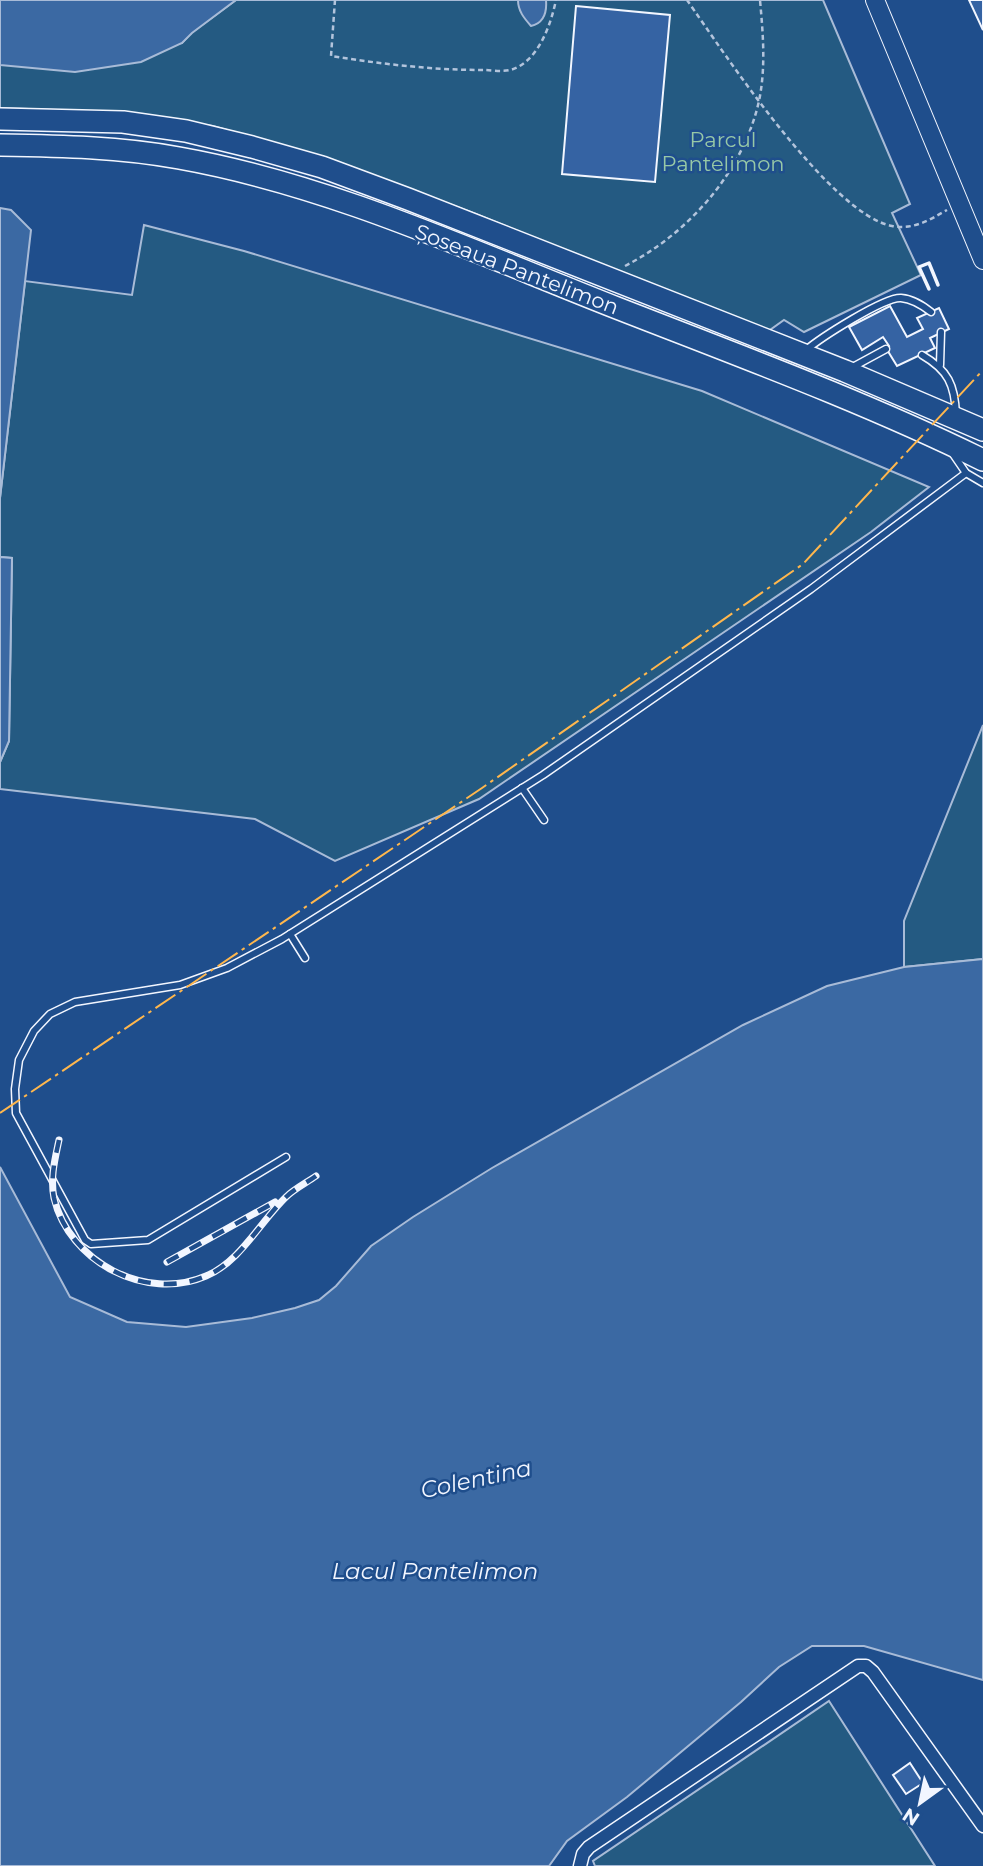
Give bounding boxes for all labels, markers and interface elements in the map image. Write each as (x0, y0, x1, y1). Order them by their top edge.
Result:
park label: Parcul Pantelimon (661, 127, 785, 176)
street label: Șoseaua Pantelimon (411, 219, 622, 320)
water label: Colentina (418, 1454, 534, 1504)
water label: Lacul Pantelimon (332, 1557, 538, 1585)
north arrow (885, 1768, 955, 1838)
text: N (898, 1803, 924, 1831)

